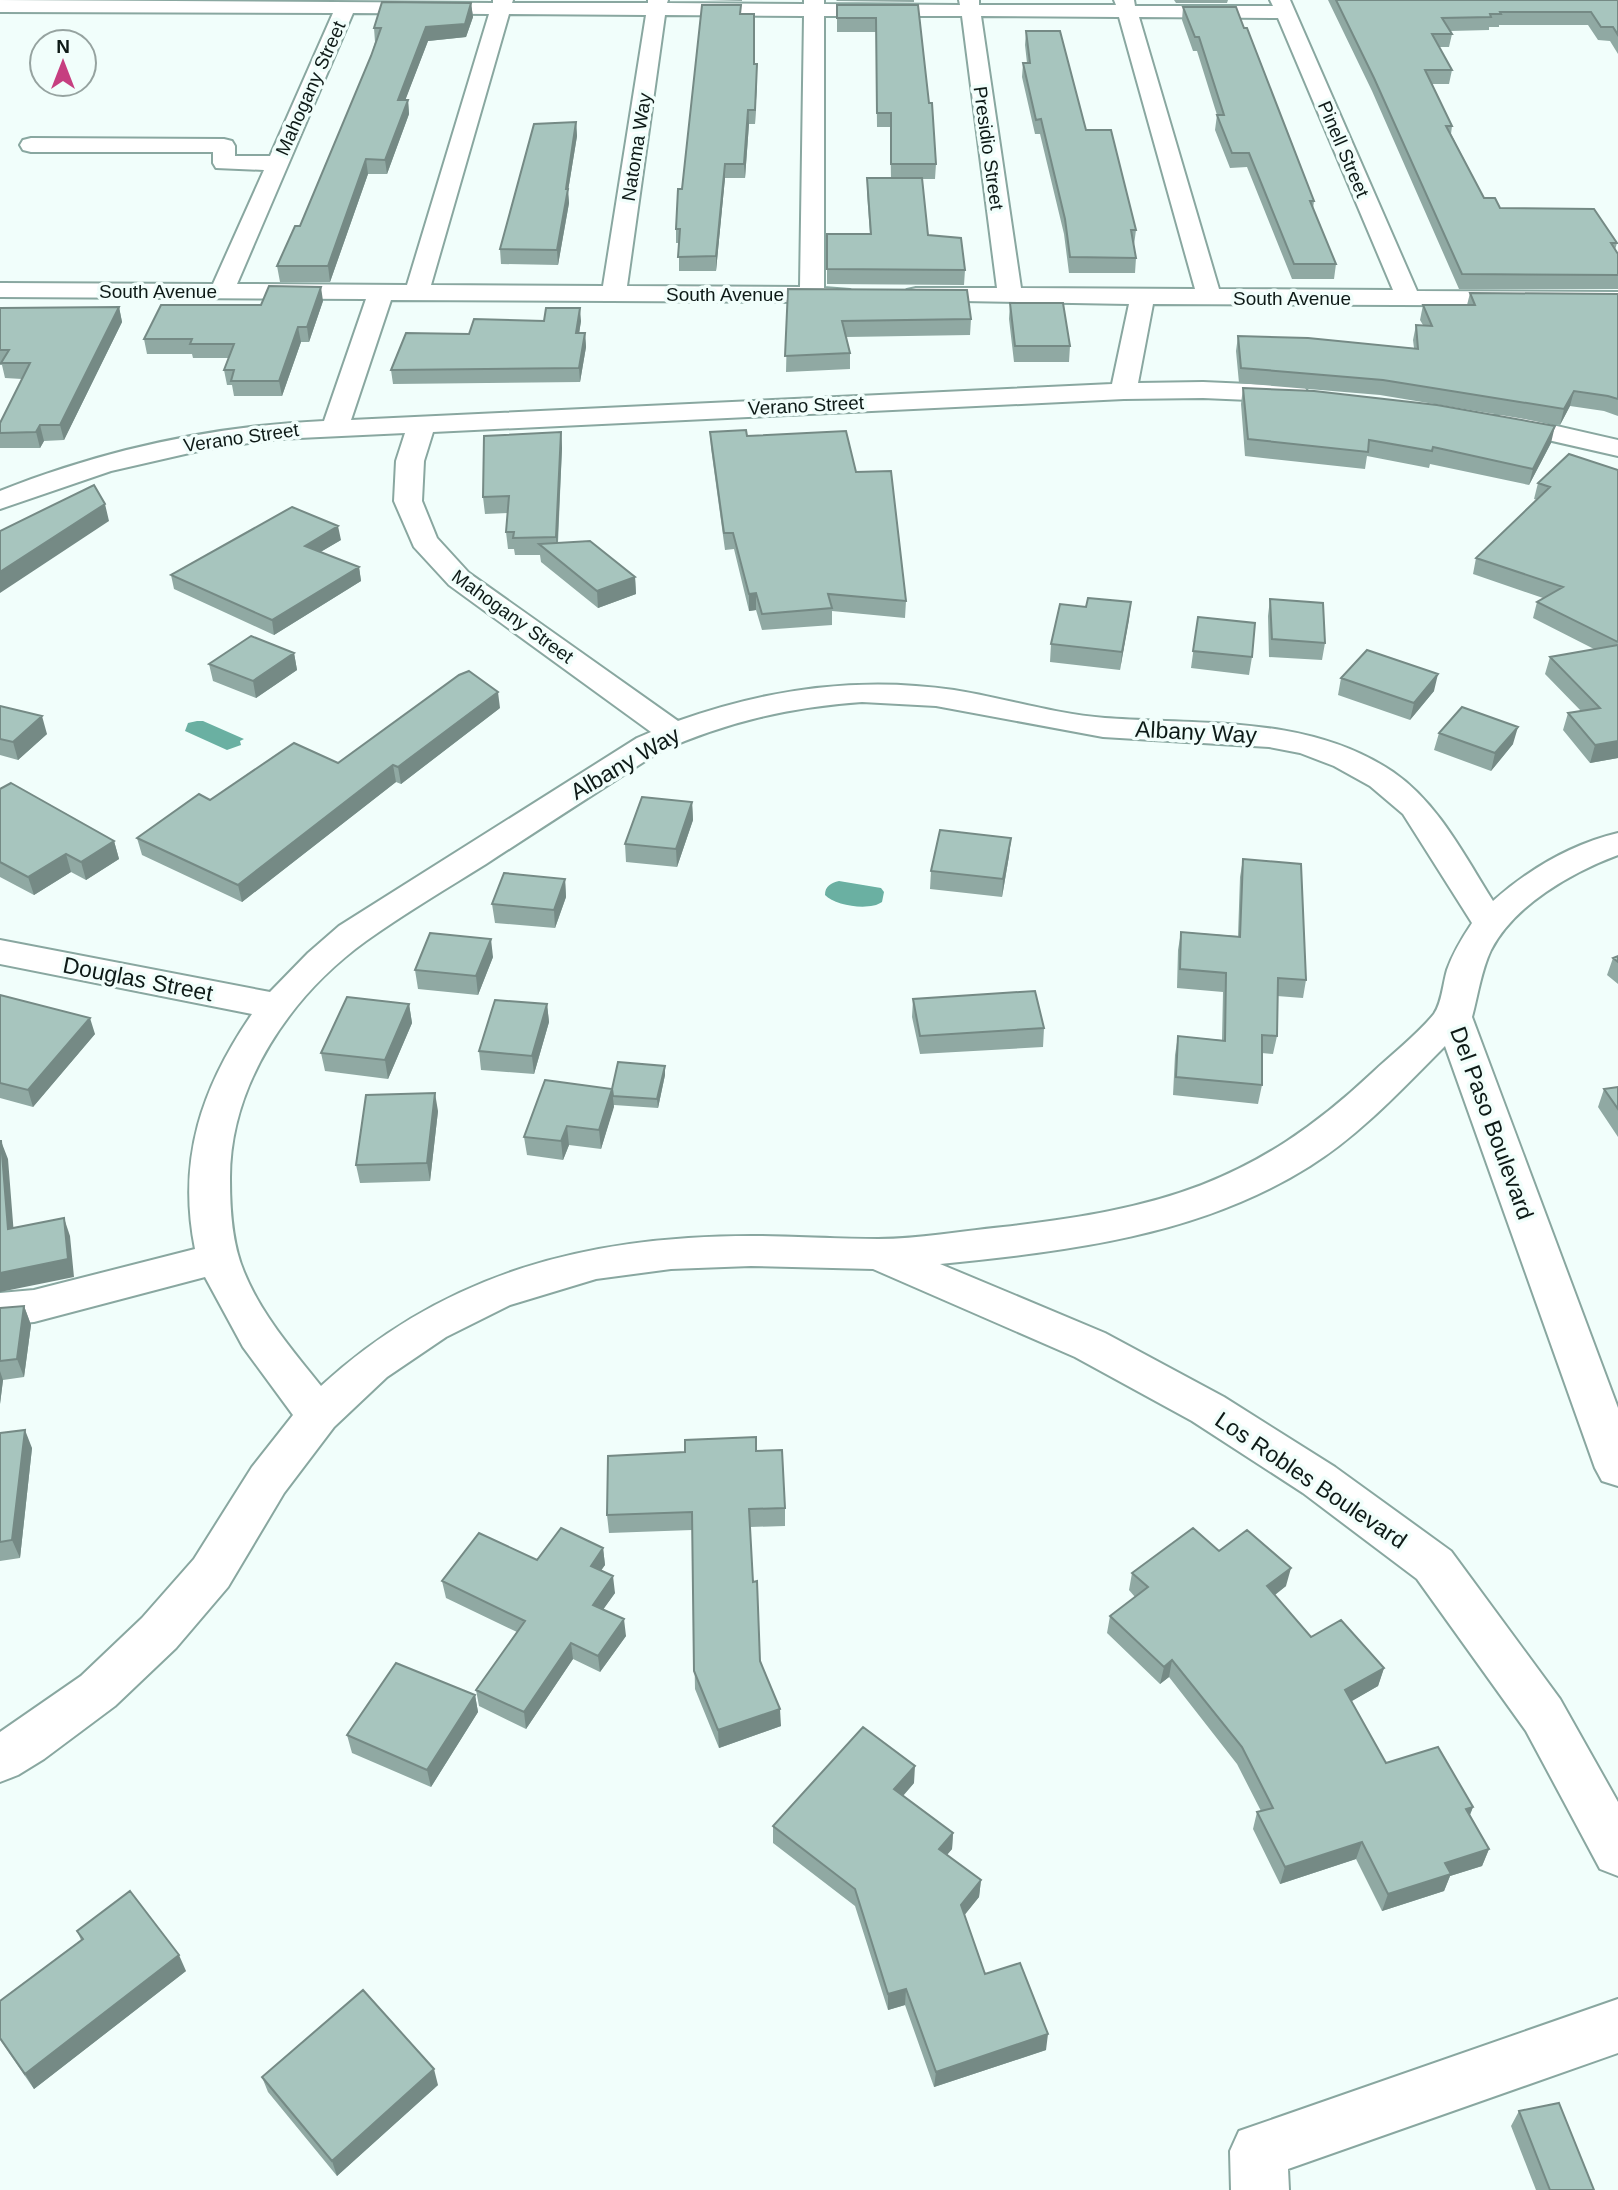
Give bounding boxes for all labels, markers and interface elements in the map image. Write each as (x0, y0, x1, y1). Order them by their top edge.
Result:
street label: Mahogany Street (271, 17, 350, 159)
north arrow (28, 28, 98, 98)
text: N (56, 36, 70, 57)
street label: Presidio Street (969, 85, 1008, 212)
street label: Natoma Way (618, 91, 655, 203)
street label: Pinell Street (1314, 98, 1373, 201)
street label: South Avenue (99, 281, 217, 302)
street label: South Avenue (666, 284, 784, 305)
street label: South Avenue (1233, 288, 1351, 309)
street label: Verano Street (747, 392, 865, 419)
street label: Verano Street (182, 419, 301, 456)
street label: Mahogany Street (448, 565, 578, 668)
street label: Albany Way (1134, 716, 1258, 748)
street label: Albany Way (566, 721, 685, 805)
street label: Douglas Street (61, 952, 216, 1006)
street label: Del Paso Boulevard (1445, 1023, 1539, 1223)
street label: Los Robles Boulevard (1210, 1406, 1412, 1554)

